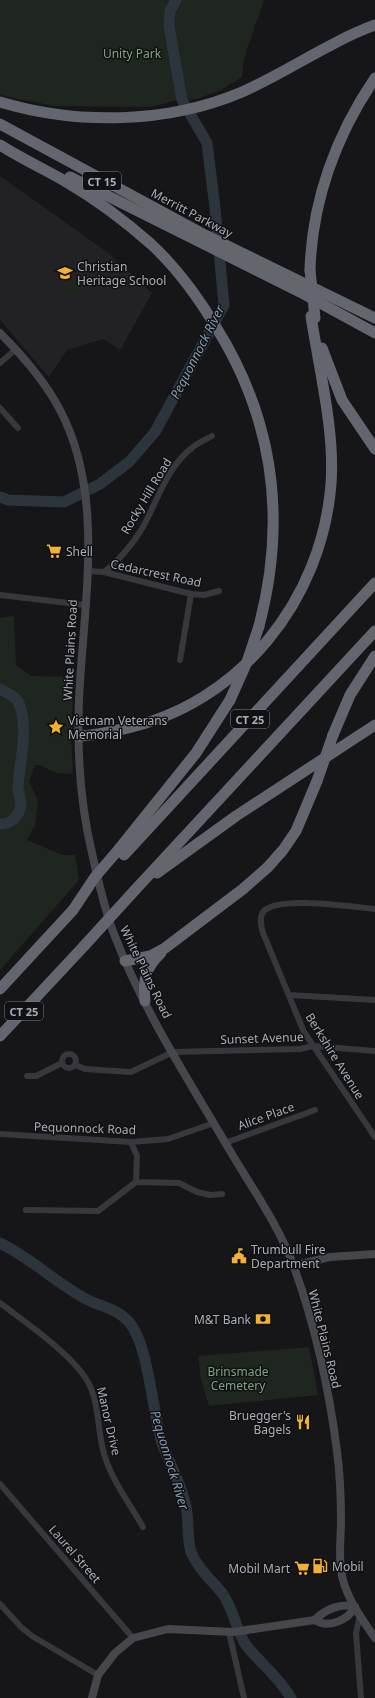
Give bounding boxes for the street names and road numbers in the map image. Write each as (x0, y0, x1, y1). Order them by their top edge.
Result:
road number: CT 15 (83, 172, 121, 190)
street label: Merritt Parkway (148, 184, 237, 242)
street label: Rocky Hill Road (116, 455, 176, 537)
street label: Cedarcrest Road (109, 555, 203, 591)
street label: White Plains Road (59, 599, 81, 701)
road number: CT 25 (231, 710, 269, 728)
street label: White Plains Road (116, 923, 176, 1021)
road number: CT 25 (5, 1002, 43, 1020)
street label: Berkshire Avenue (302, 1010, 369, 1103)
street label: Sunset Avenue (220, 1028, 304, 1048)
street label: Alice Place (235, 1098, 297, 1134)
street label: Pequonnock Road (34, 1118, 136, 1138)
street label: White Plains Road (305, 1288, 345, 1390)
street label: Manor Drive (93, 1385, 125, 1457)
street label: Laurel Street (45, 1521, 105, 1587)

